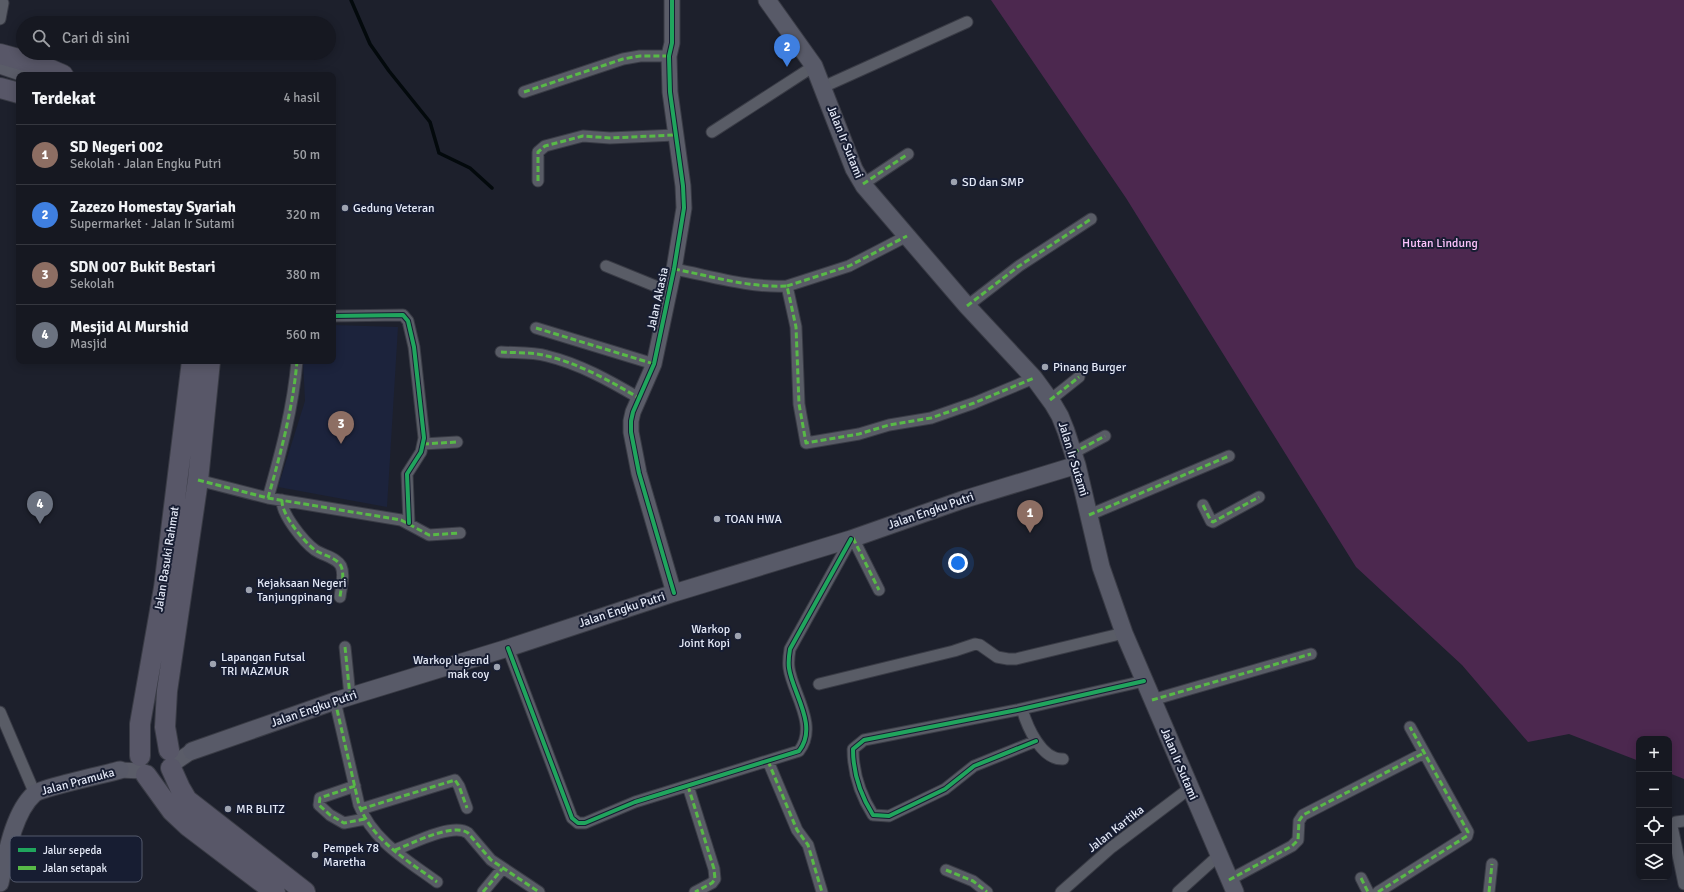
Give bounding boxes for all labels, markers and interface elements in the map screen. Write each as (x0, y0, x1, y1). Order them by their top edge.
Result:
search box (16, 16, 336, 60)
icon: search (30, 27, 52, 49)
text: Cari di sini (62, 29, 130, 47)
pin: 2 (774, 34, 800, 67)
text: Terdekat (32, 88, 96, 109)
text: 4 hasil (283, 90, 320, 106)
street label: Jalan Ir Sutami (824, 104, 866, 180)
text: SD Negeri 002 (70, 138, 163, 156)
text: 1 (41, 147, 49, 163)
text: 50 m (293, 147, 320, 163)
text: Sekolah · Jalan Engku Putri (70, 156, 221, 172)
place label: SD dan SMP (962, 175, 1024, 190)
marker: SD dan SMP (949, 177, 959, 187)
text: Zazezo Homestay Syariah (70, 198, 236, 216)
place label: Gedung Veteran (353, 201, 435, 216)
marker: Gedung Veteran (340, 203, 350, 213)
text: 2 (41, 207, 49, 223)
text: 320 m (286, 207, 320, 223)
text: Supermarket · Jalan Ir Sutami (70, 216, 235, 232)
park label: Hutan Lindung (1402, 236, 1478, 251)
text: SDN 007 Bukit Bestari (70, 258, 216, 276)
street label: Jalan Akasia (644, 266, 672, 332)
text: 3 (41, 267, 49, 283)
text: 380 m (286, 267, 320, 283)
text: Sekolah (70, 276, 114, 292)
text: Mesjid Al Murshid (70, 318, 189, 336)
text: 4 (41, 327, 49, 343)
text: 560 m (286, 327, 320, 343)
text: Masjid (70, 336, 107, 352)
place label: Pinang Burger (1053, 360, 1127, 375)
marker: Pinang Burger (1040, 362, 1050, 372)
pin: 3 (328, 411, 354, 444)
street label: Jalan Ir Sutami (1055, 420, 1091, 498)
street label: Jalan Engku Putri (886, 489, 976, 533)
pin: 4 (27, 491, 53, 524)
pin: 1 (1017, 500, 1043, 533)
street label: Jalan Basuki Rahmat (151, 505, 183, 613)
place label: TOAN HWA (725, 512, 782, 527)
marker: TOAN HWA (712, 514, 722, 524)
your location (948, 553, 968, 573)
place label: Kejaksaan Negeri Tanjungpinang (257, 576, 346, 605)
marker: Kejaksaan Negeri Tanjungpinang (244, 585, 254, 595)
street label: Jalan Engku Putri (577, 589, 667, 631)
place label: Warkop Joint Kopi (679, 622, 730, 651)
marker: Warkop Joint Kopi (733, 631, 743, 641)
place label: Lapangan Futsal TRI MAZMUR (221, 650, 306, 679)
place label: Warkop legend mak coy (413, 653, 489, 682)
marker: Lapangan Futsal TRI MAZMUR (208, 659, 218, 669)
marker: Warkop legend mak coy (492, 662, 502, 672)
street label: Jalan Engku Putri (269, 687, 359, 731)
street label: Jalan Ir Sutami (1157, 726, 1201, 802)
map controls (1636, 736, 1672, 880)
button: + (1636, 736, 1672, 772)
street label: Jalan Pramuka (40, 765, 116, 799)
button: − (1636, 772, 1672, 808)
place label: MR BLITZ (236, 802, 285, 817)
street label: Jalan Kartika (1085, 802, 1147, 856)
marker: MR BLITZ (223, 804, 233, 814)
button: locate (1636, 808, 1672, 844)
legend (10, 836, 142, 882)
place label: Pempek 78 Maretha (323, 841, 379, 870)
text: Jalur sepeda (43, 844, 102, 857)
button: layers (1636, 844, 1672, 880)
marker: Pempek 78 Maretha (310, 850, 320, 860)
text: Jalan setapak (43, 862, 108, 875)

